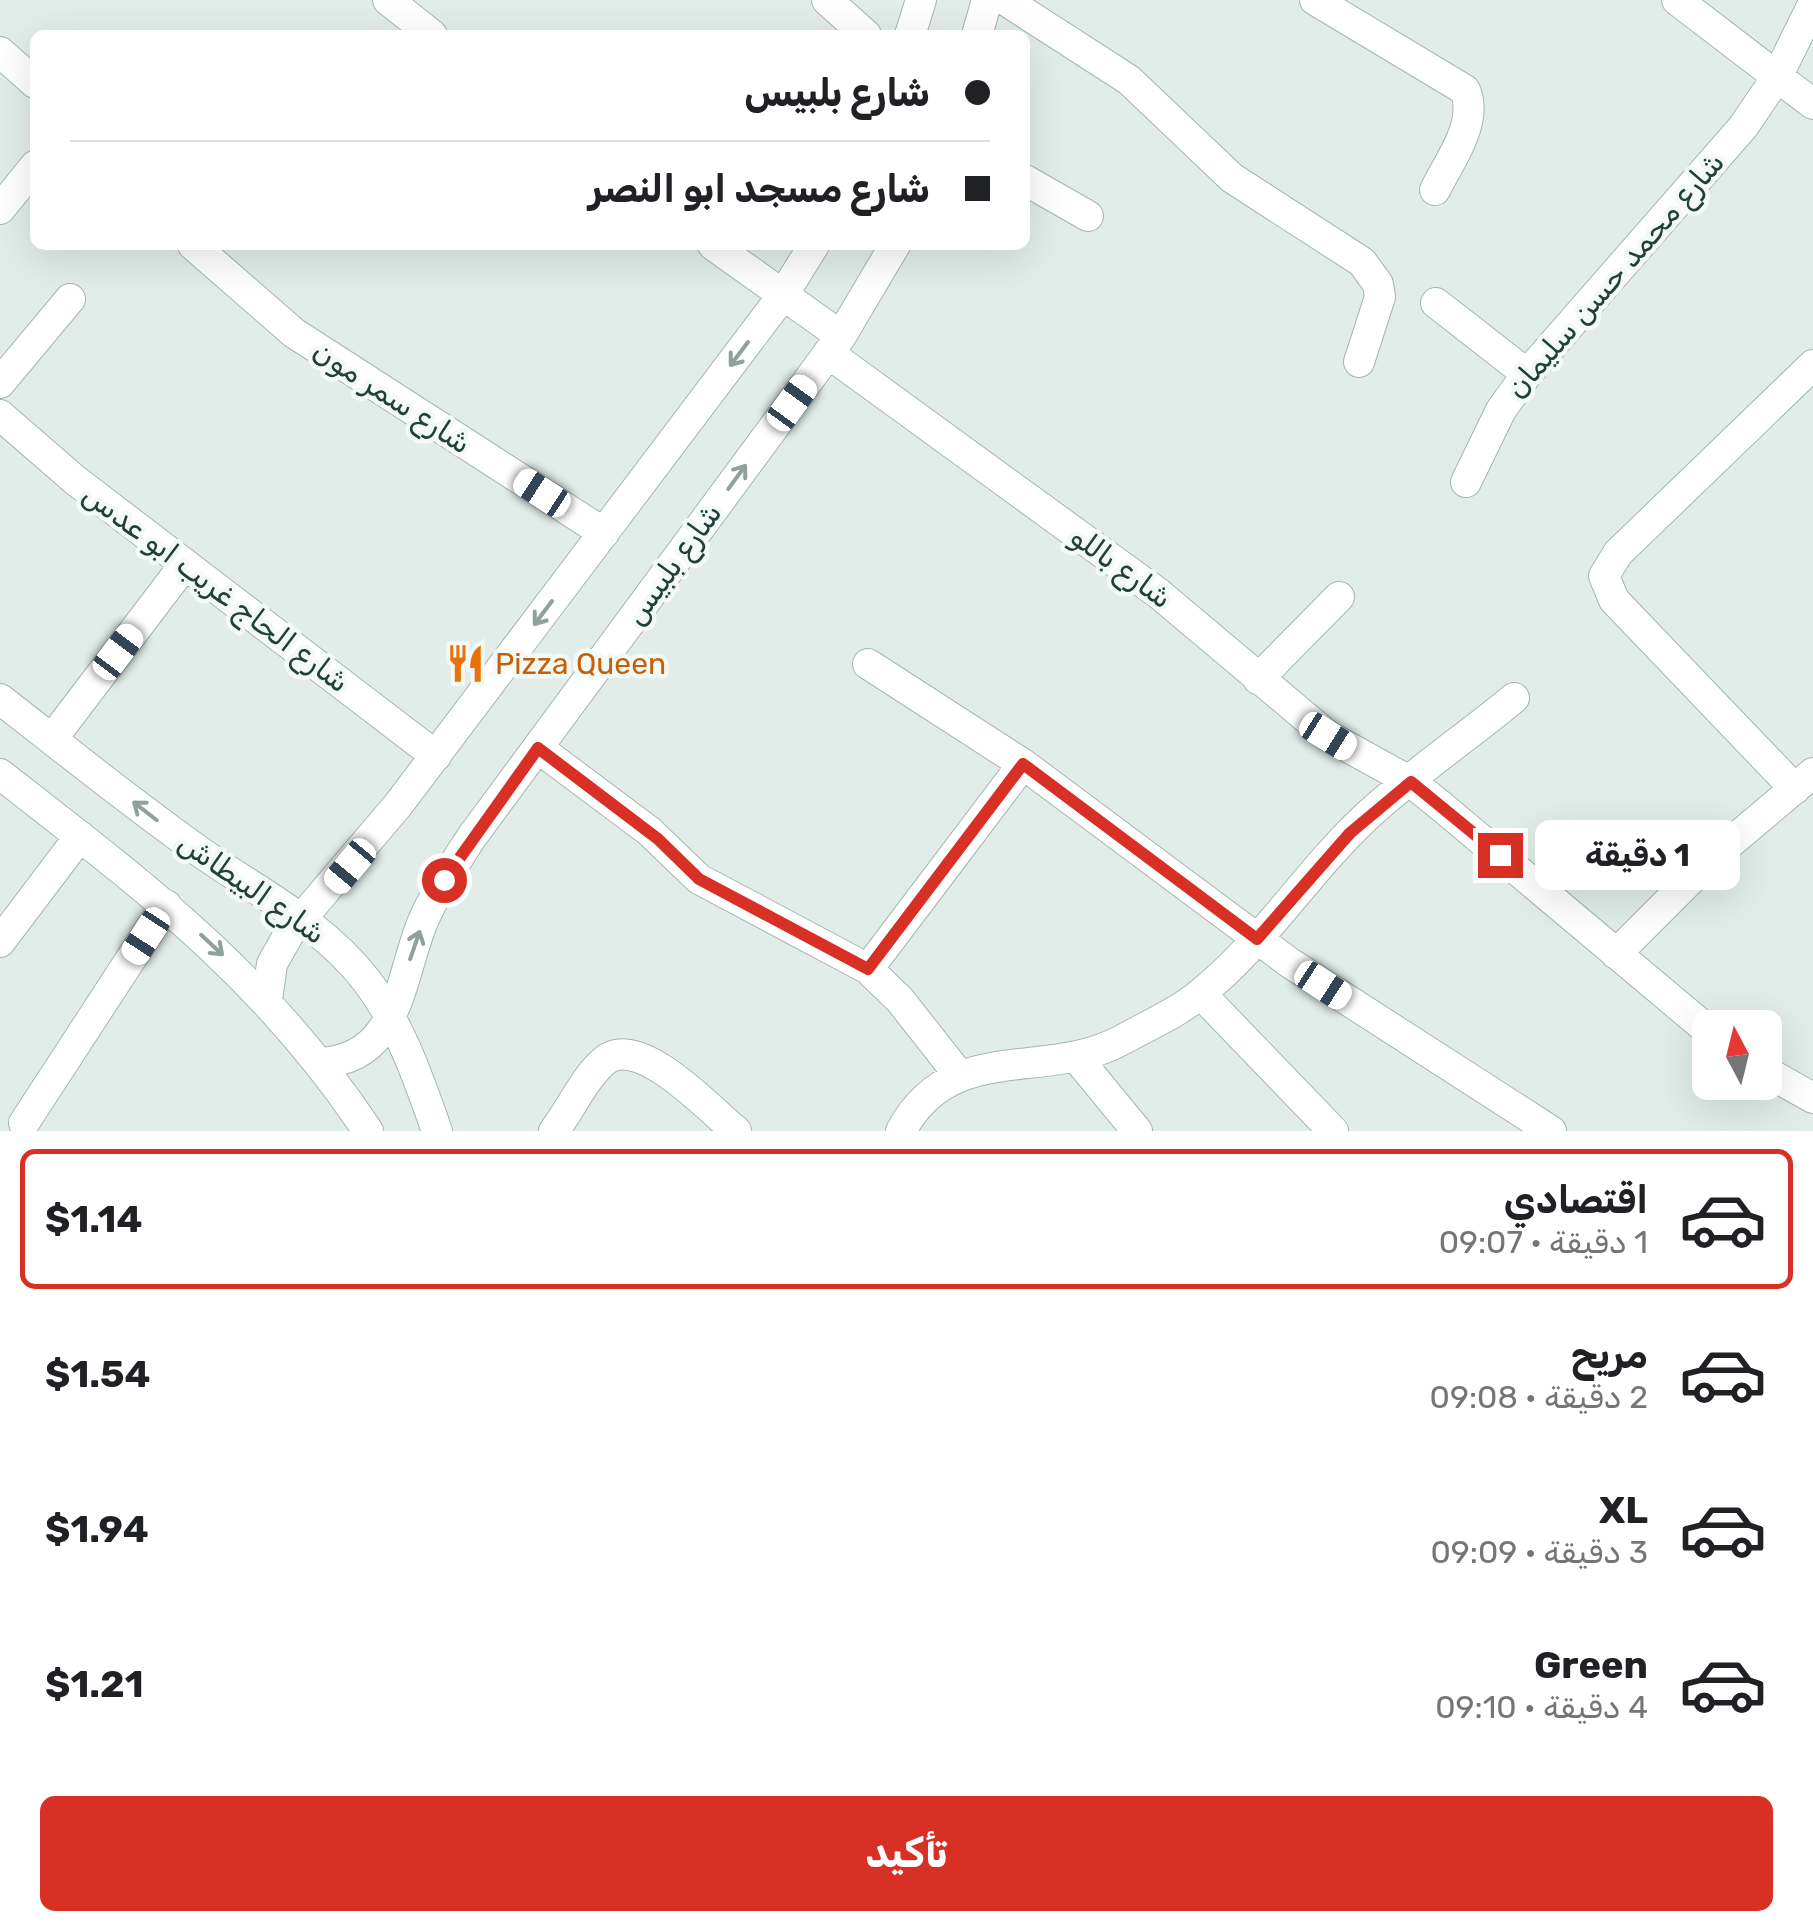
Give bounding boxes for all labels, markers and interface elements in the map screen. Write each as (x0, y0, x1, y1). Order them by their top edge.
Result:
text: شارع بلبيس (744, 70, 930, 116)
street label: شارع محمد حسن سليمان (1498, 145, 1733, 407)
text: شارع مسجد ابو النصر (589, 166, 930, 212)
street label: شارع سمر مون (305, 333, 478, 463)
one-way arrow (728, 340, 749, 367)
car (762, 370, 822, 436)
car (509, 464, 575, 522)
one-way arrow (727, 464, 748, 491)
street label: شارع الحاج غريب ابو عدس (74, 476, 356, 702)
street label: شارع بلبيس (617, 496, 731, 633)
street label: شارع باللو (1062, 518, 1179, 618)
one-way arrow (533, 599, 554, 626)
car (88, 619, 148, 685)
restaurant icon: Pizza Queen (444, 643, 486, 685)
place label: Pizza Queen (495, 646, 666, 682)
car (1295, 707, 1361, 765)
one-way arrow (132, 800, 159, 821)
callout: 1 دقيقة (1535, 820, 1740, 890)
street label: شارع البيطاش (170, 824, 333, 954)
car (319, 833, 381, 899)
route end (1478, 833, 1523, 878)
text: 1 دقيقة (1585, 836, 1690, 874)
route start (422, 858, 467, 903)
car (117, 903, 175, 969)
one-way arrow (407, 930, 425, 961)
one-way arrow (199, 933, 224, 956)
car (1290, 956, 1356, 1014)
north arrow (1692, 1010, 1782, 1100)
map controls (1692, 1010, 1782, 1100)
icon: car (1678, 1174, 1768, 1264)
text: اقتصادي (1504, 1177, 1648, 1223)
text: $1.14 (45, 1196, 142, 1242)
text: 1 دقيقة · 09:07 (1439, 1223, 1648, 1261)
icon: car (1678, 1329, 1768, 1419)
text: مريح (1571, 1332, 1648, 1378)
text: $1.54 (45, 1351, 151, 1397)
text: 2 دقيقة · 09:08 (1430, 1378, 1648, 1416)
icon: car (1678, 1484, 1768, 1574)
text: XL (1599, 1487, 1648, 1533)
text: $1.94 (45, 1506, 149, 1552)
text: 3 دقيقة · 09:09 (1431, 1533, 1648, 1571)
icon: car (1678, 1639, 1768, 1729)
text: Green (1534, 1642, 1648, 1688)
text: $1.21 (45, 1661, 144, 1707)
text: 4 دقيقة · 09:10 (1435, 1688, 1648, 1726)
button: تأكيد (40, 1796, 1773, 1911)

